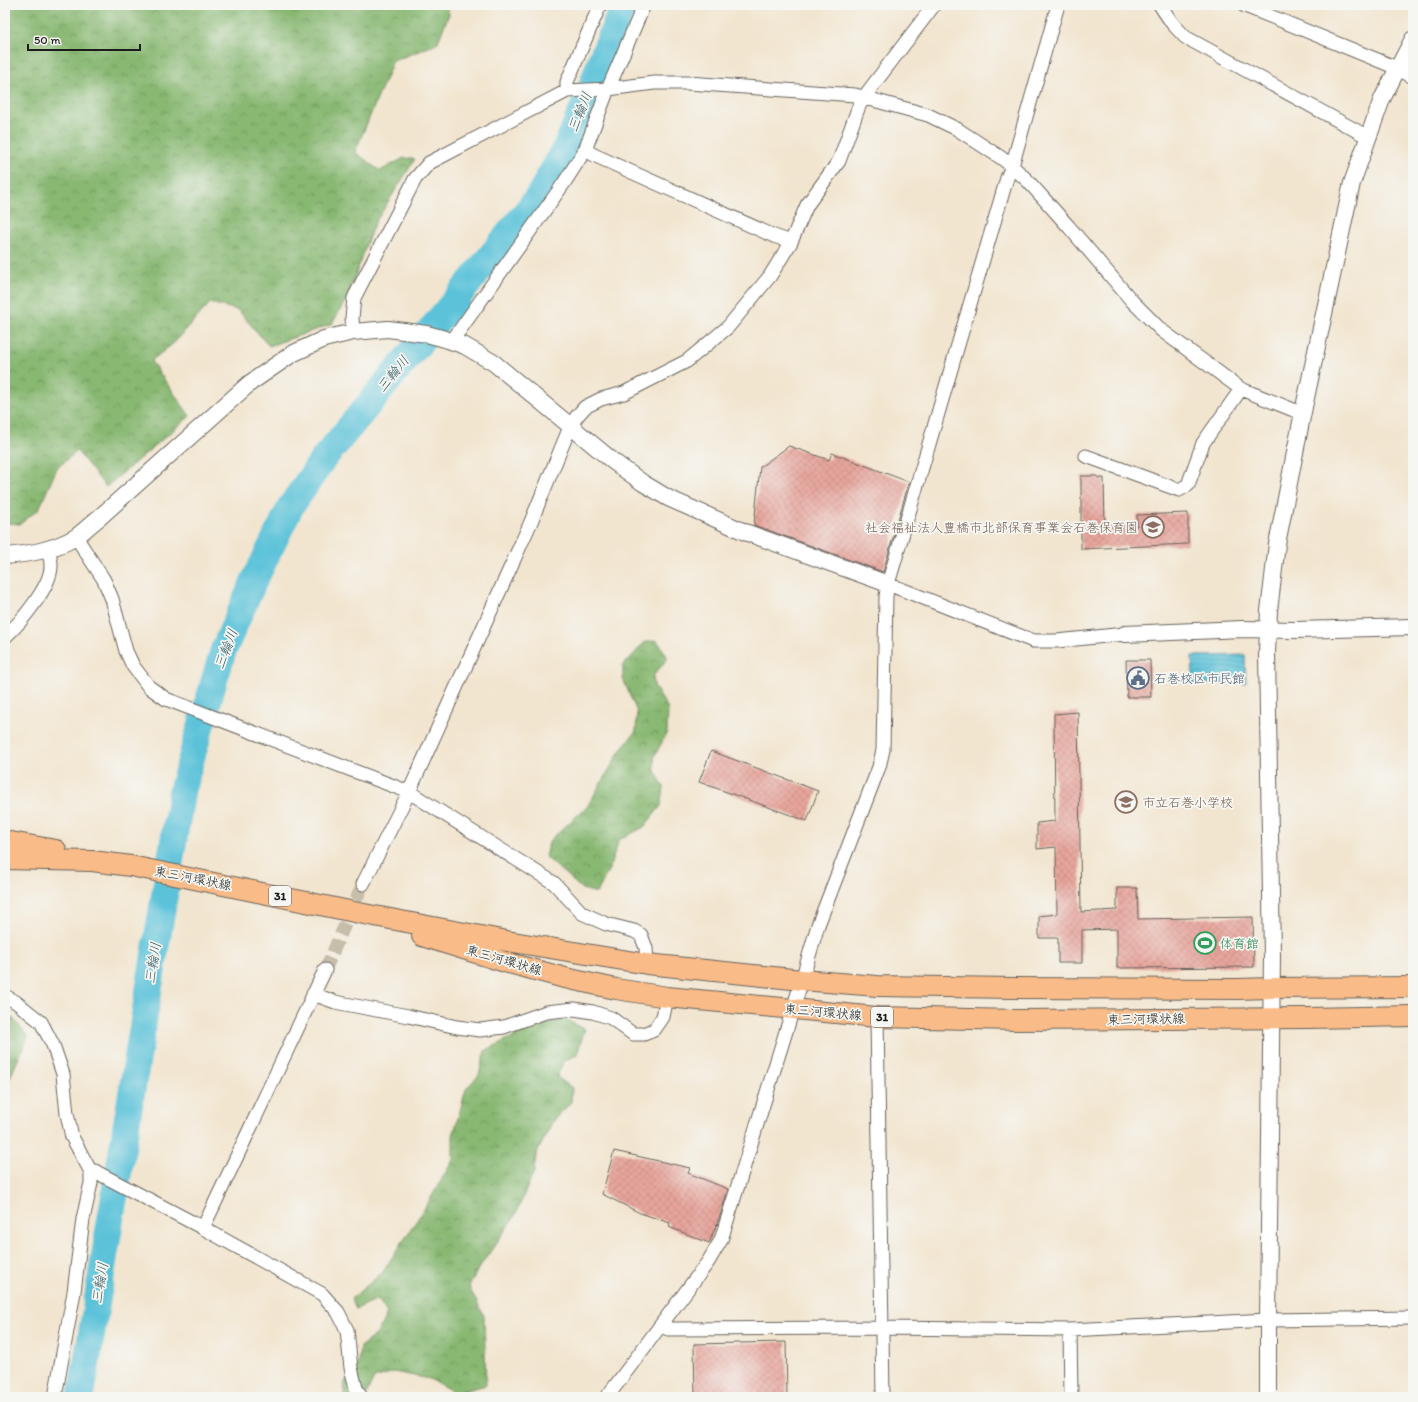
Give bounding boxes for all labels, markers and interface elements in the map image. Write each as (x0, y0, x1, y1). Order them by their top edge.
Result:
scale bar (28, 26, 140, 52)
text: 50 m (34, 33, 60, 47)
water label: 三輪川 (564, 89, 596, 135)
water label: 三輪川 (373, 352, 413, 396)
school or university icon: 社会福祉法人豊橋市北部保育事業会石巻保育園 (1140, 514, 1166, 540)
place label: 社会福祉法人豊橋市北部保育事業会石巻保育園 (865, 520, 1138, 535)
water label: 三輪川 (211, 626, 241, 672)
public building icon: 石巻校区市民館 (1125, 665, 1151, 691)
place label: 石巻校区市民館 (1154, 671, 1245, 686)
school or university icon: 市立石巻小学校 (1113, 789, 1139, 815)
place label: 市立石巻小学校 (1142, 795, 1233, 810)
street label: 東三河環状線 (153, 863, 234, 893)
road number: 31 (269, 886, 291, 906)
sports icon: 体育館 (1192, 930, 1218, 956)
place label: 体育館 (1220, 936, 1259, 951)
water label: 三輪川 (141, 941, 165, 985)
street label: 東三河環状線 (464, 942, 545, 978)
street label: 東三河環状線 (783, 1001, 863, 1023)
road number: 31 (871, 1007, 893, 1027)
street label: 東三河環状線 (1107, 1011, 1186, 1027)
water label: 三輪川 (88, 1261, 112, 1305)

